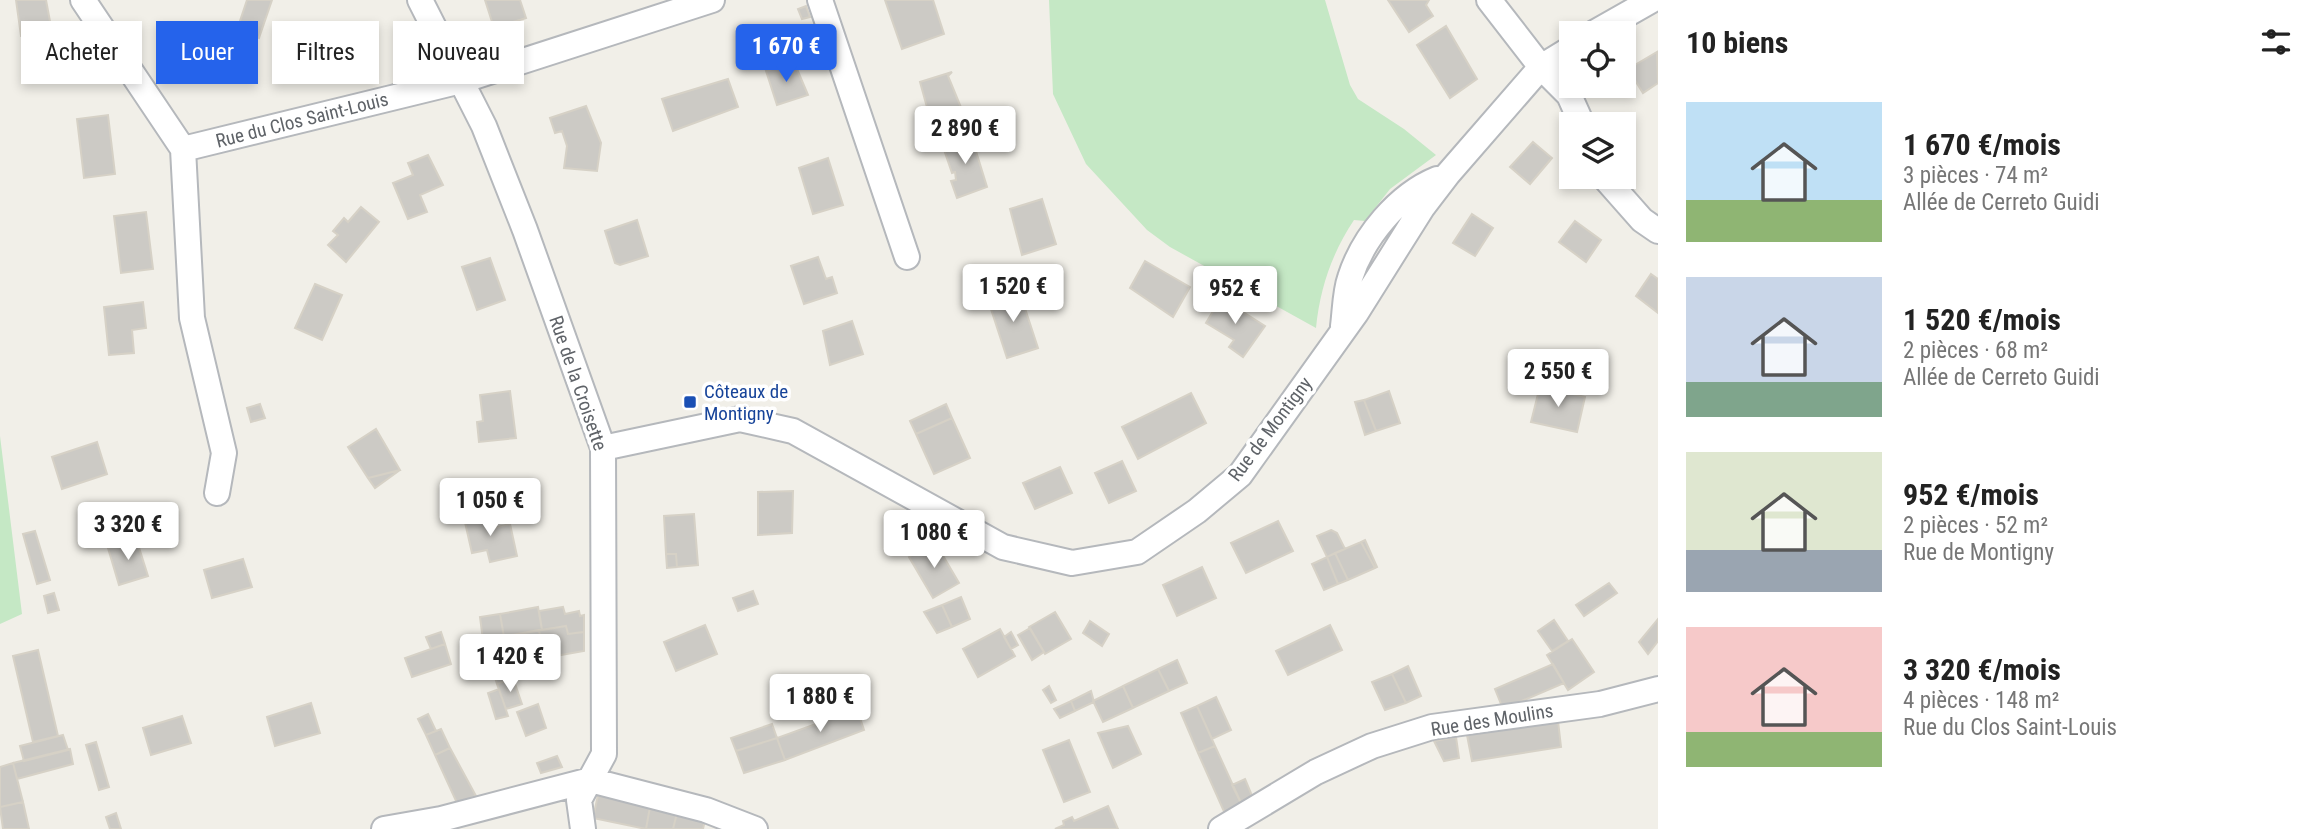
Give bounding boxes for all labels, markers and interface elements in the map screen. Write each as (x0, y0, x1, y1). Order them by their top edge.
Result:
chip: Acheter (21, 21, 142, 84)
chip: Louer (156, 21, 258, 84)
chip: Filtres (272, 21, 379, 84)
chip: Nouveau (393, 21, 524, 84)
map controls (1559, 21, 1636, 189)
button: locate (1559, 21, 1636, 98)
icon: filters (2257, 23, 2295, 61)
pin: 1 670 € (721, 24, 851, 84)
text: 10 biens (1686, 25, 1788, 60)
text: 1 670 € (752, 33, 820, 60)
street label: Rue du Clos Saint-Louis (213, 87, 391, 153)
pin: 2 890 € (900, 106, 1030, 166)
button: layers (1559, 112, 1636, 189)
text: 2 890 € (931, 115, 999, 142)
text: 1 670 €/mois (1903, 127, 2061, 162)
icon: home (1742, 130, 1826, 214)
text: 3 pièces · 74 m² (1903, 162, 2048, 189)
text: Allée de Cerreto Guidi (1903, 189, 2100, 216)
pin: 1 520 € (948, 264, 1078, 324)
pin: 952 € (1186, 266, 1284, 326)
text: 1 520 € (979, 273, 1047, 300)
text: 952 € (1209, 275, 1261, 302)
text: 1 520 €/mois (1903, 302, 2061, 337)
icon: home (1742, 305, 1826, 389)
street label: Rue de la Croisette (544, 313, 612, 454)
text: 2 pièces · 68 m² (1903, 337, 2048, 364)
pin: 2 550 € (1493, 350, 1623, 409)
text: 2 550 € (1524, 358, 1592, 385)
text: Allée de Cerreto Guidi (1903, 364, 2100, 391)
street label: Rue de Montigny (1223, 372, 1317, 486)
place label: Côteaux de Montigny (704, 380, 788, 425)
marker: Côteaux de Montigny (682, 394, 698, 410)
text: 952 €/mois (1903, 477, 2039, 512)
pin: 1 050 € (425, 478, 555, 538)
icon: home (1742, 480, 1826, 564)
text: 1 050 € (456, 487, 524, 514)
pin: 3 320 € (63, 503, 193, 562)
pin: 1 080 € (869, 510, 999, 570)
text: 3 320 € (94, 511, 162, 538)
text: 2 pièces · 52 m² (1903, 512, 2048, 539)
text: 1 080 € (900, 519, 968, 546)
text: Rue de Montigny (1903, 539, 2054, 566)
pin: 1 420 € (445, 634, 575, 694)
text: 1 420 € (476, 643, 544, 670)
text: 3 320 €/mois (1903, 652, 2061, 687)
icon: home (1742, 655, 1826, 739)
pin: 1 880 € (755, 674, 885, 734)
text: 1 880 € (786, 683, 854, 710)
text: 4 pièces · 148 m² (1903, 687, 2059, 714)
street label: Rue des Moulins (1429, 699, 1555, 741)
text: Rue du Clos Saint-Louis (1903, 714, 2117, 741)

